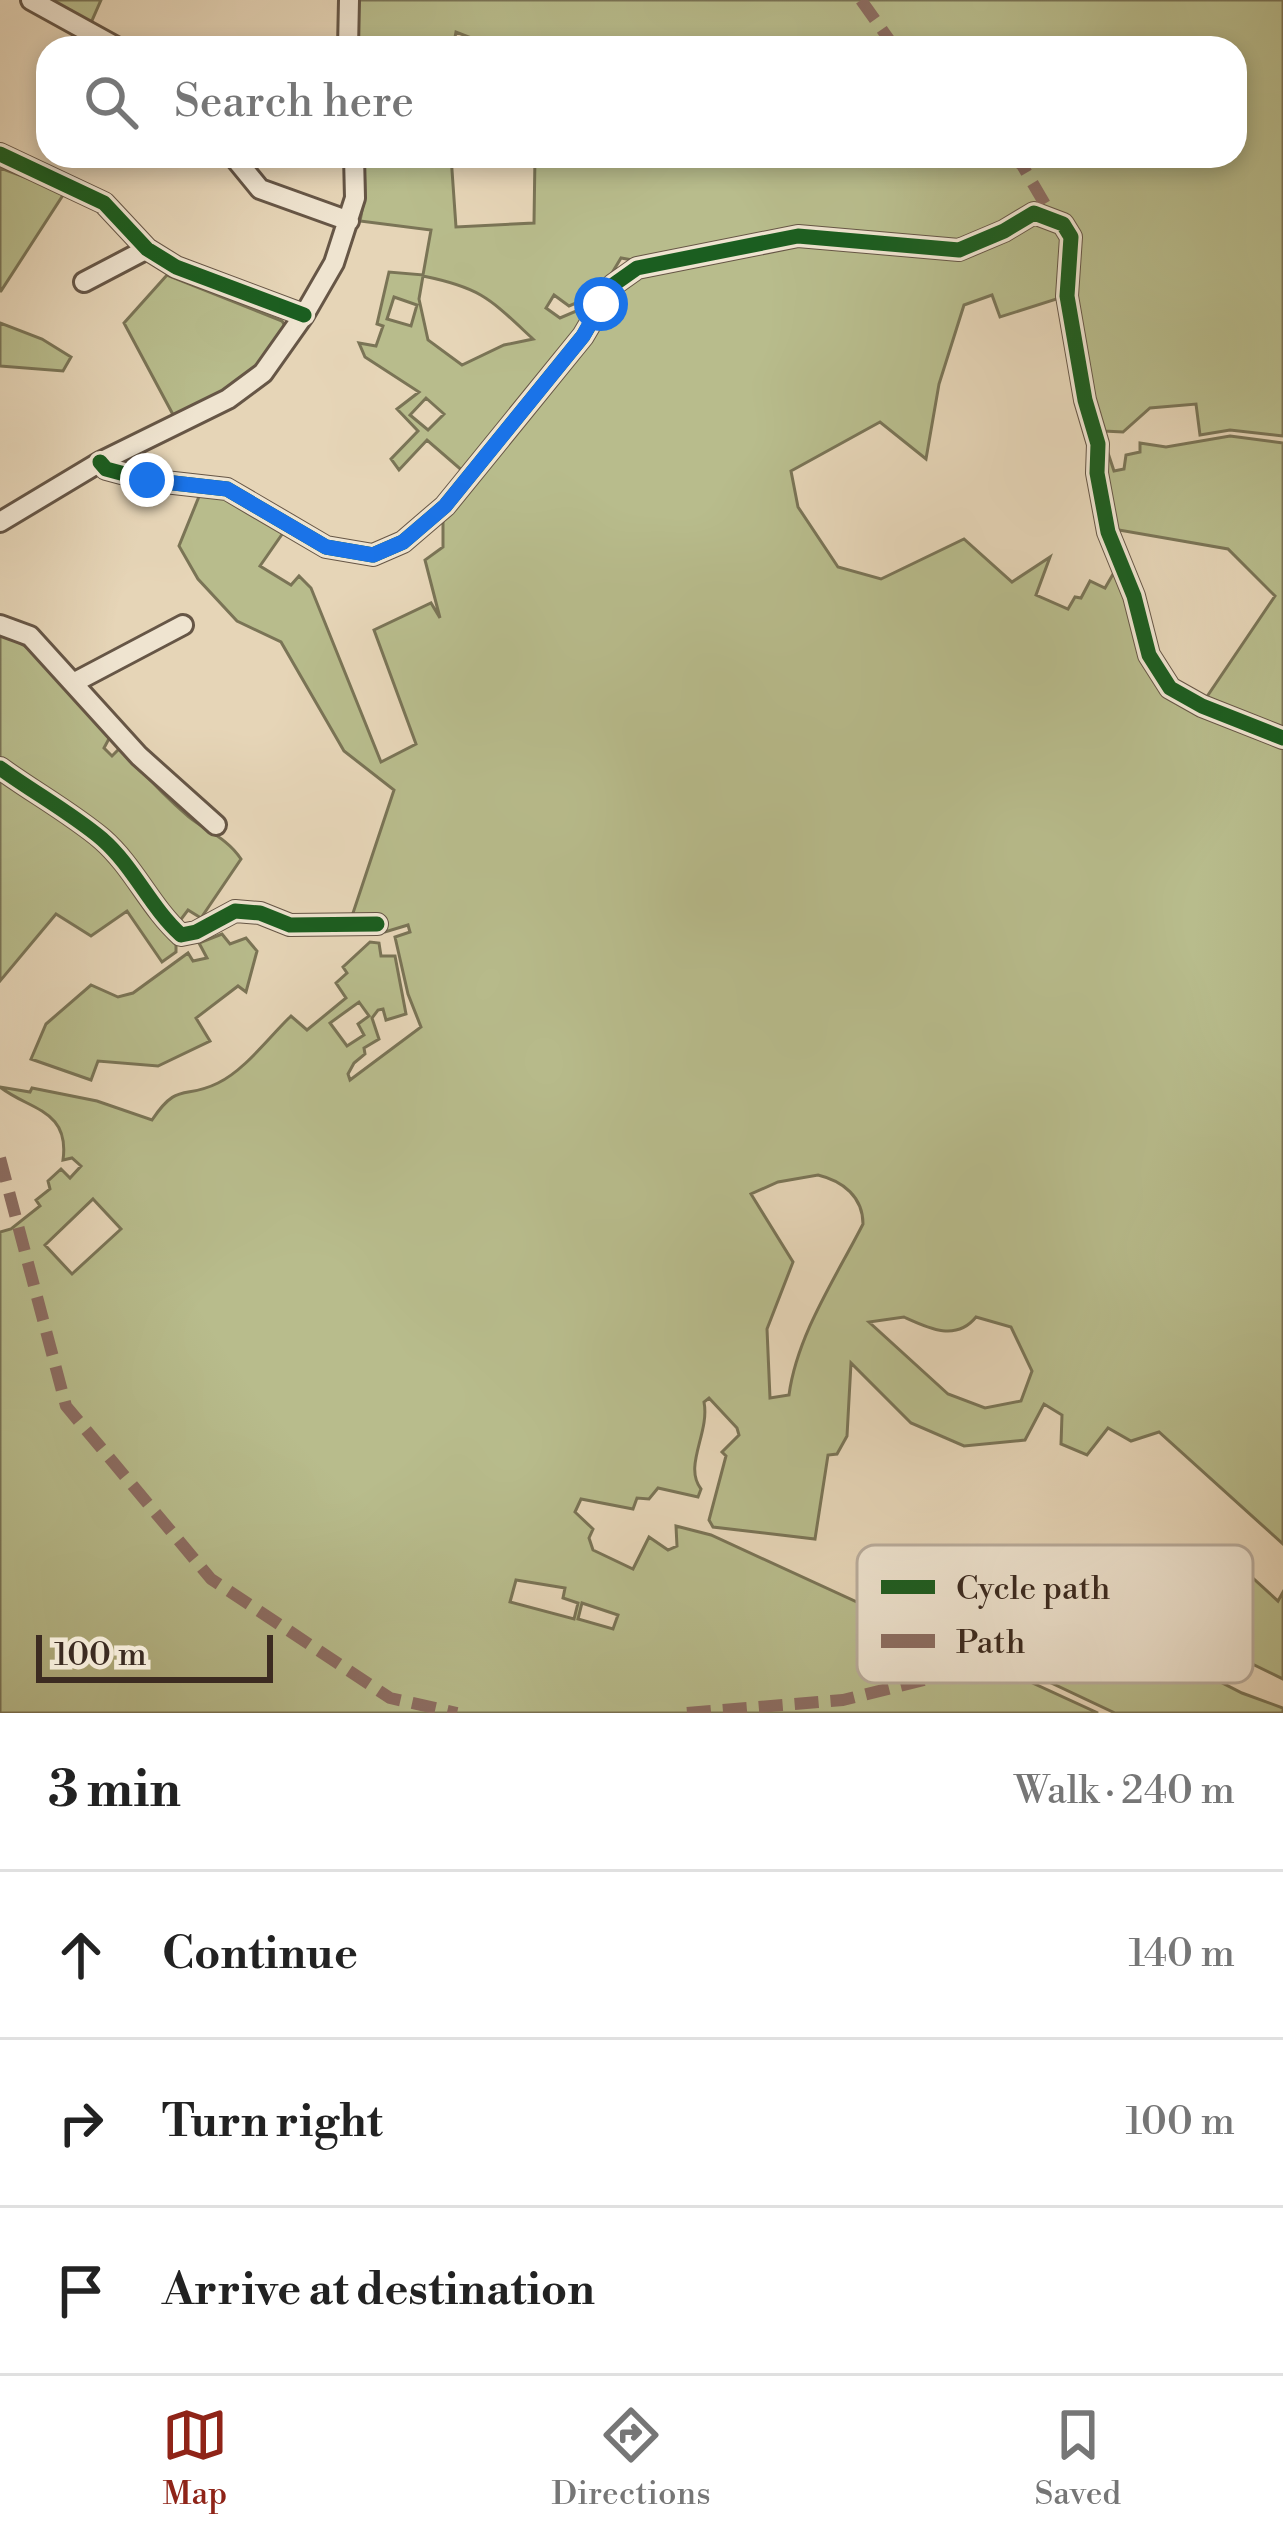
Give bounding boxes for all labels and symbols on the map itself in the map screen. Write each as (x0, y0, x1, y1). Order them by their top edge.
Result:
route start (574, 277, 628, 331)
route end (120, 453, 174, 507)
legend (857, 1545, 1253, 1683)
text: Cycle path (956, 1569, 1110, 1610)
text: Path (956, 1623, 1025, 1664)
scale bar (36, 1629, 273, 1682)

